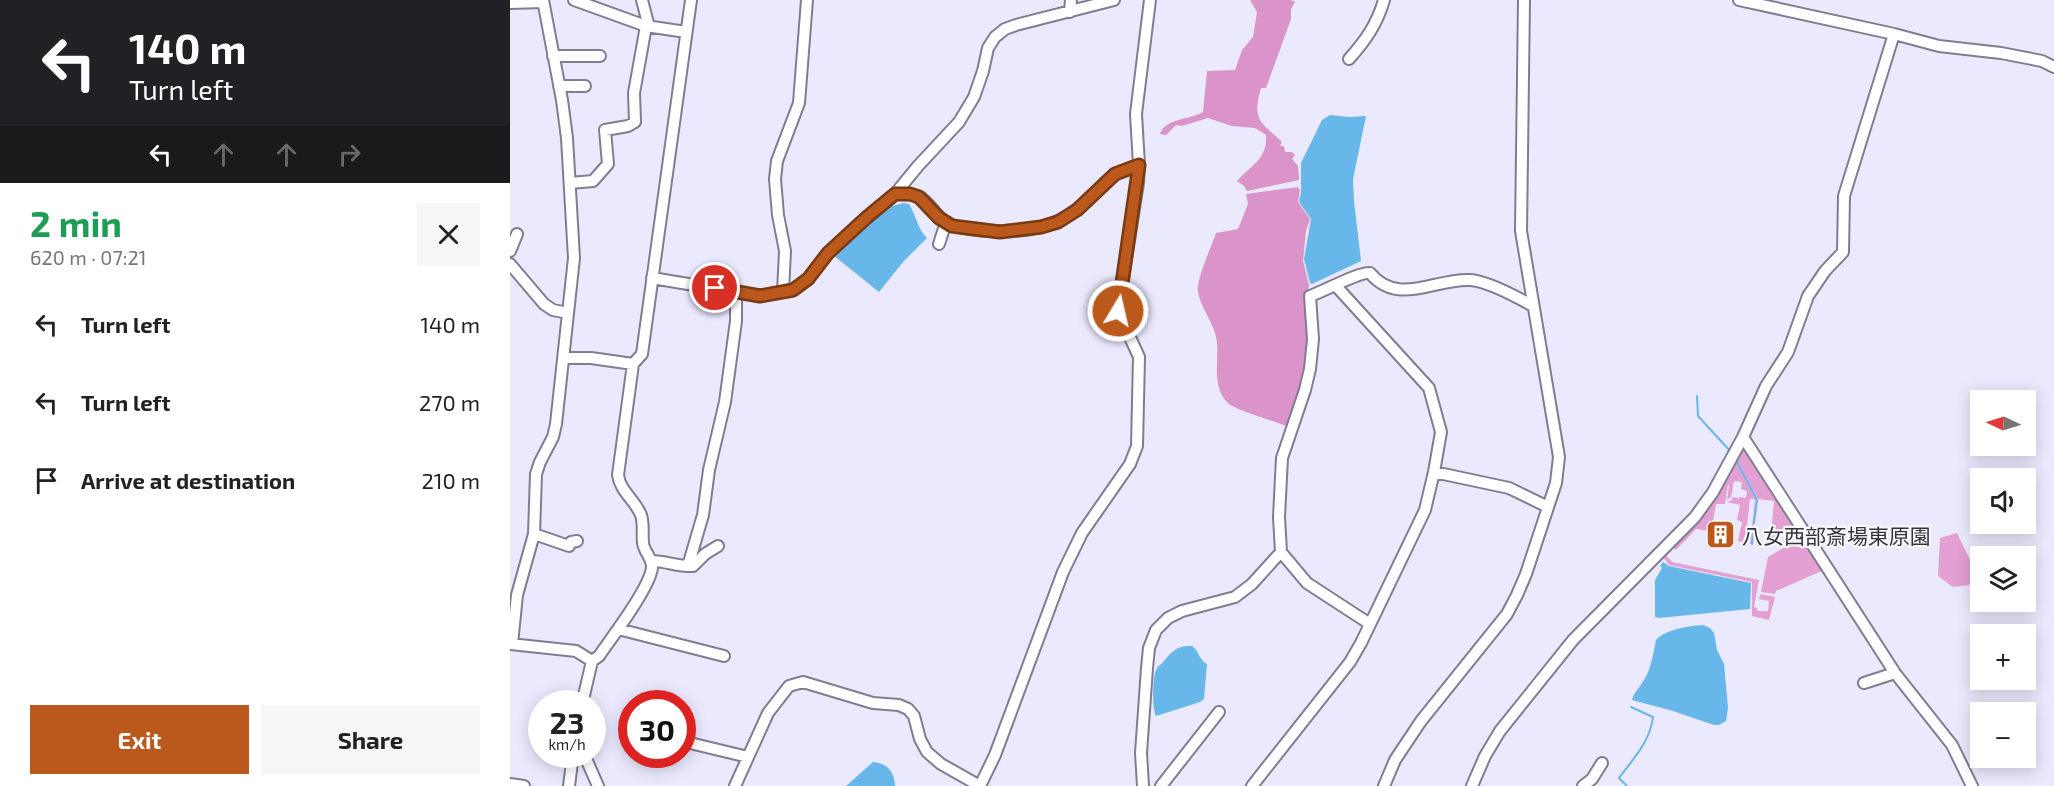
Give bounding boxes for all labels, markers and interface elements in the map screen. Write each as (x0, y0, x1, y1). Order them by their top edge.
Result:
text: 140 m (129, 22, 246, 72)
icon: left (30, 24, 108, 102)
text: Turn left (129, 73, 233, 105)
icon: left (144, 138, 177, 171)
icon: ahead (207, 138, 240, 171)
icon: ahead (270, 138, 303, 171)
icon: right (333, 138, 366, 171)
text: 2 min (30, 201, 122, 244)
button: close (417, 203, 480, 266)
text: 620 m · 07:21 (30, 245, 147, 269)
pin (689, 262, 740, 313)
icon: arrive (698, 271, 731, 304)
position arrow (1086, 279, 1150, 343)
icon: left (30, 308, 63, 341)
text: Turn left (81, 311, 170, 337)
text: 140 m (420, 311, 480, 337)
icon: left (30, 386, 63, 419)
text: Turn left (81, 389, 170, 415)
text: 270 m (419, 389, 480, 415)
north arrow (1970, 390, 2036, 456)
map controls (1970, 390, 2036, 768)
icon: arrive (30, 464, 63, 497)
text: Arrive at destination (81, 467, 295, 493)
text: 210 m (421, 467, 480, 493)
button: sound (1970, 468, 2036, 534)
building icon: 八女西部斎場東原園 (1705, 519, 1737, 551)
place label: 八女西部斎場東原園 (1742, 523, 1931, 548)
button: layers (1970, 546, 2036, 612)
button: + (1970, 624, 2036, 690)
speed limit sign: 30 (618, 690, 696, 768)
button: − (1970, 702, 2036, 768)
text: 23 (550, 704, 584, 740)
button: Exit (30, 705, 249, 774)
button: Share (261, 705, 480, 774)
text: km/h (548, 735, 586, 753)

